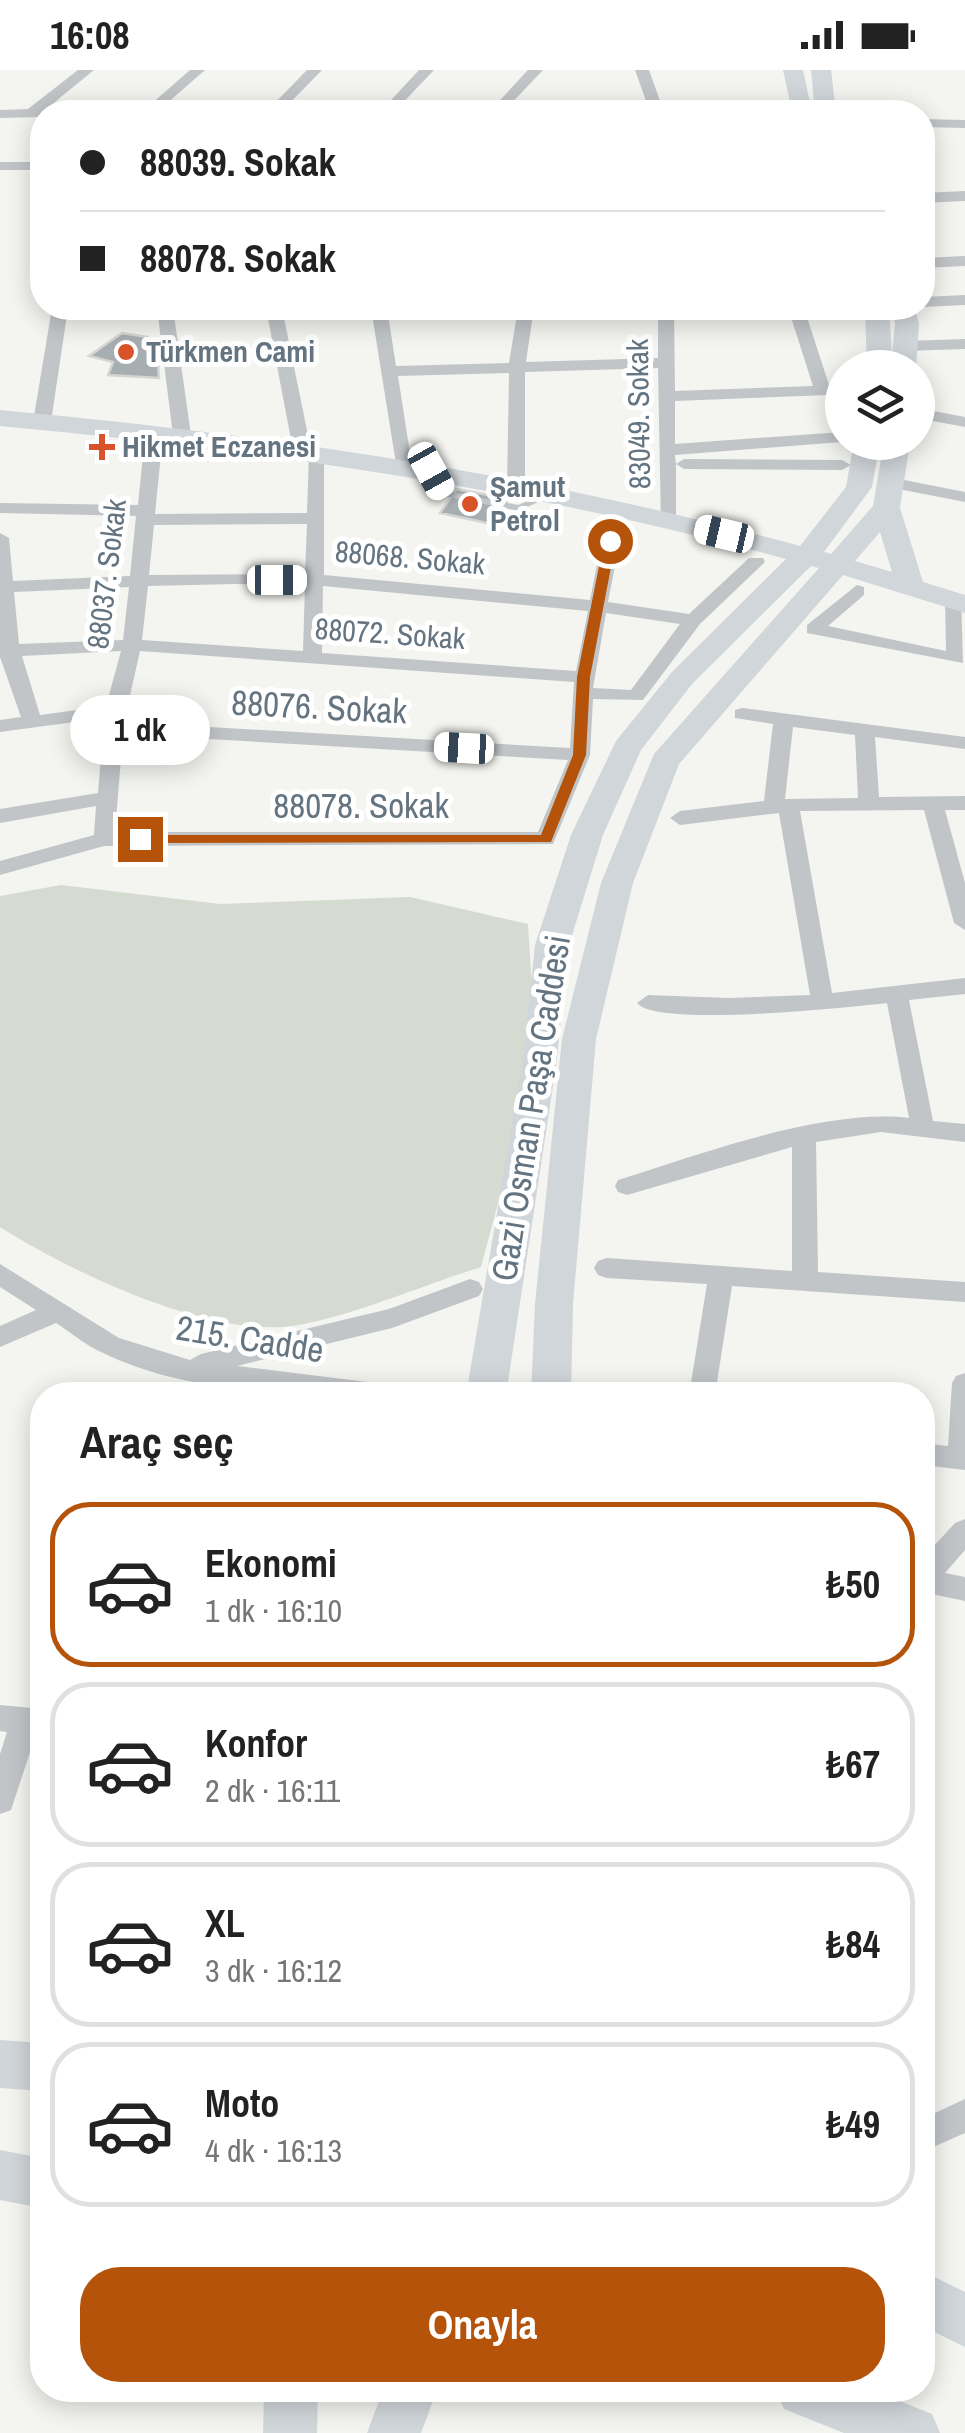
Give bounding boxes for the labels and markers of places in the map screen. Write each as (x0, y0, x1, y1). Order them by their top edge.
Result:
place label: Türkmen Cami (146, 331, 315, 371)
marker: Türkmen Cami (115, 341, 137, 363)
place label: Hikmet Eczanesi (122, 426, 316, 466)
marker: Hikmet Eczanesi (91, 436, 113, 458)
place label: Şamut Petrol (490, 466, 565, 540)
marker: Şamut Petrol (459, 493, 481, 515)

